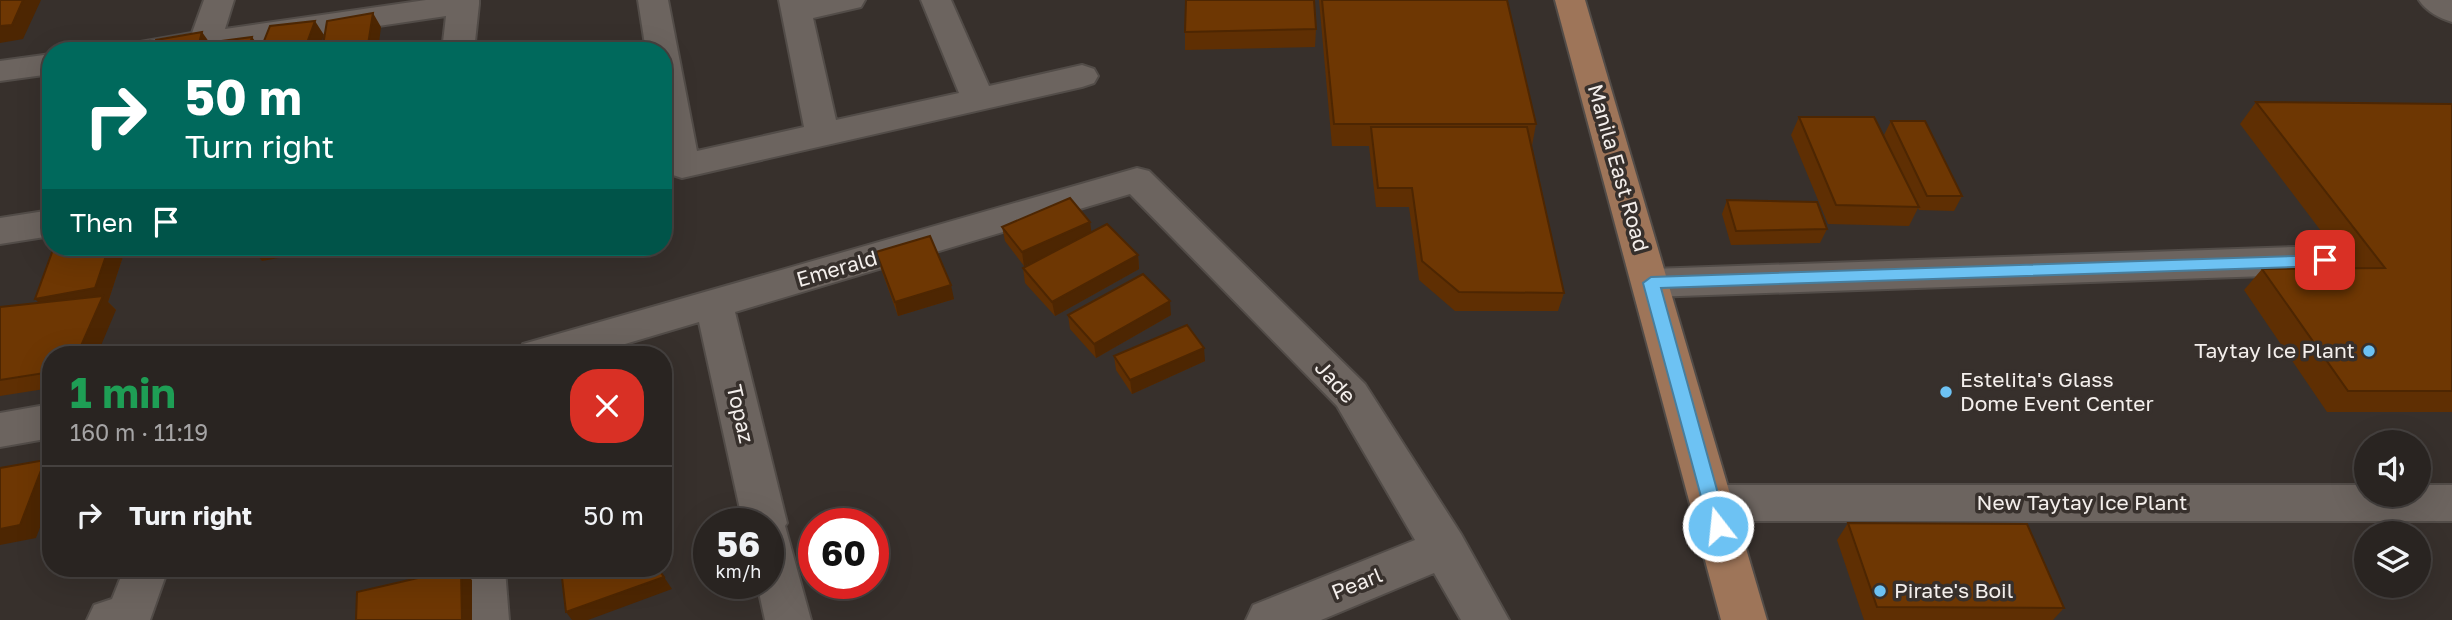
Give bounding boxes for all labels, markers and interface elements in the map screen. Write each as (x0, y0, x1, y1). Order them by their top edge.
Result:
text: 50 m (185, 67, 302, 126)
icon: right (70, 70, 161, 161)
street label: Manila East Road (1583, 81, 1655, 254)
text: Turn right (185, 127, 334, 165)
icon: arrive (147, 203, 185, 241)
text: Then (70, 207, 133, 238)
pin (2295, 230, 2355, 290)
icon: arrive (2306, 241, 2344, 279)
street label: Emerald (793, 244, 880, 292)
place label: Taytay Ice Plant (2194, 337, 2355, 363)
marker: Taytay Ice Plant (2361, 343, 2377, 359)
street label: Jade (1310, 355, 1362, 408)
place label: Estelita's Glass Dome Event Center (1960, 366, 2154, 416)
text: 1 min (70, 367, 176, 417)
button: close (570, 369, 644, 443)
street label: Topaz (722, 382, 760, 446)
marker: Estelita's Glass Dome Event Center (1938, 384, 1954, 400)
text: 160 m · 11:19 (70, 418, 208, 446)
map controls (2354, 430, 2431, 598)
button: sound (2354, 430, 2431, 507)
position arrow (1681, 489, 1755, 563)
street label: New Taytay Ice Plant (1977, 489, 2187, 515)
icon: right (70, 496, 108, 534)
text: Turn right (129, 500, 252, 531)
text: 50 m (583, 500, 644, 531)
speed limit sign: 60 (798, 508, 889, 599)
button: layers (2354, 521, 2431, 598)
text: 56 (717, 523, 760, 565)
text: km/h (716, 560, 761, 582)
street label: Pearl (1327, 561, 1386, 605)
place label: Pirate's Boil (1894, 577, 2013, 603)
marker: Pirate's Boil (1872, 583, 1888, 599)

